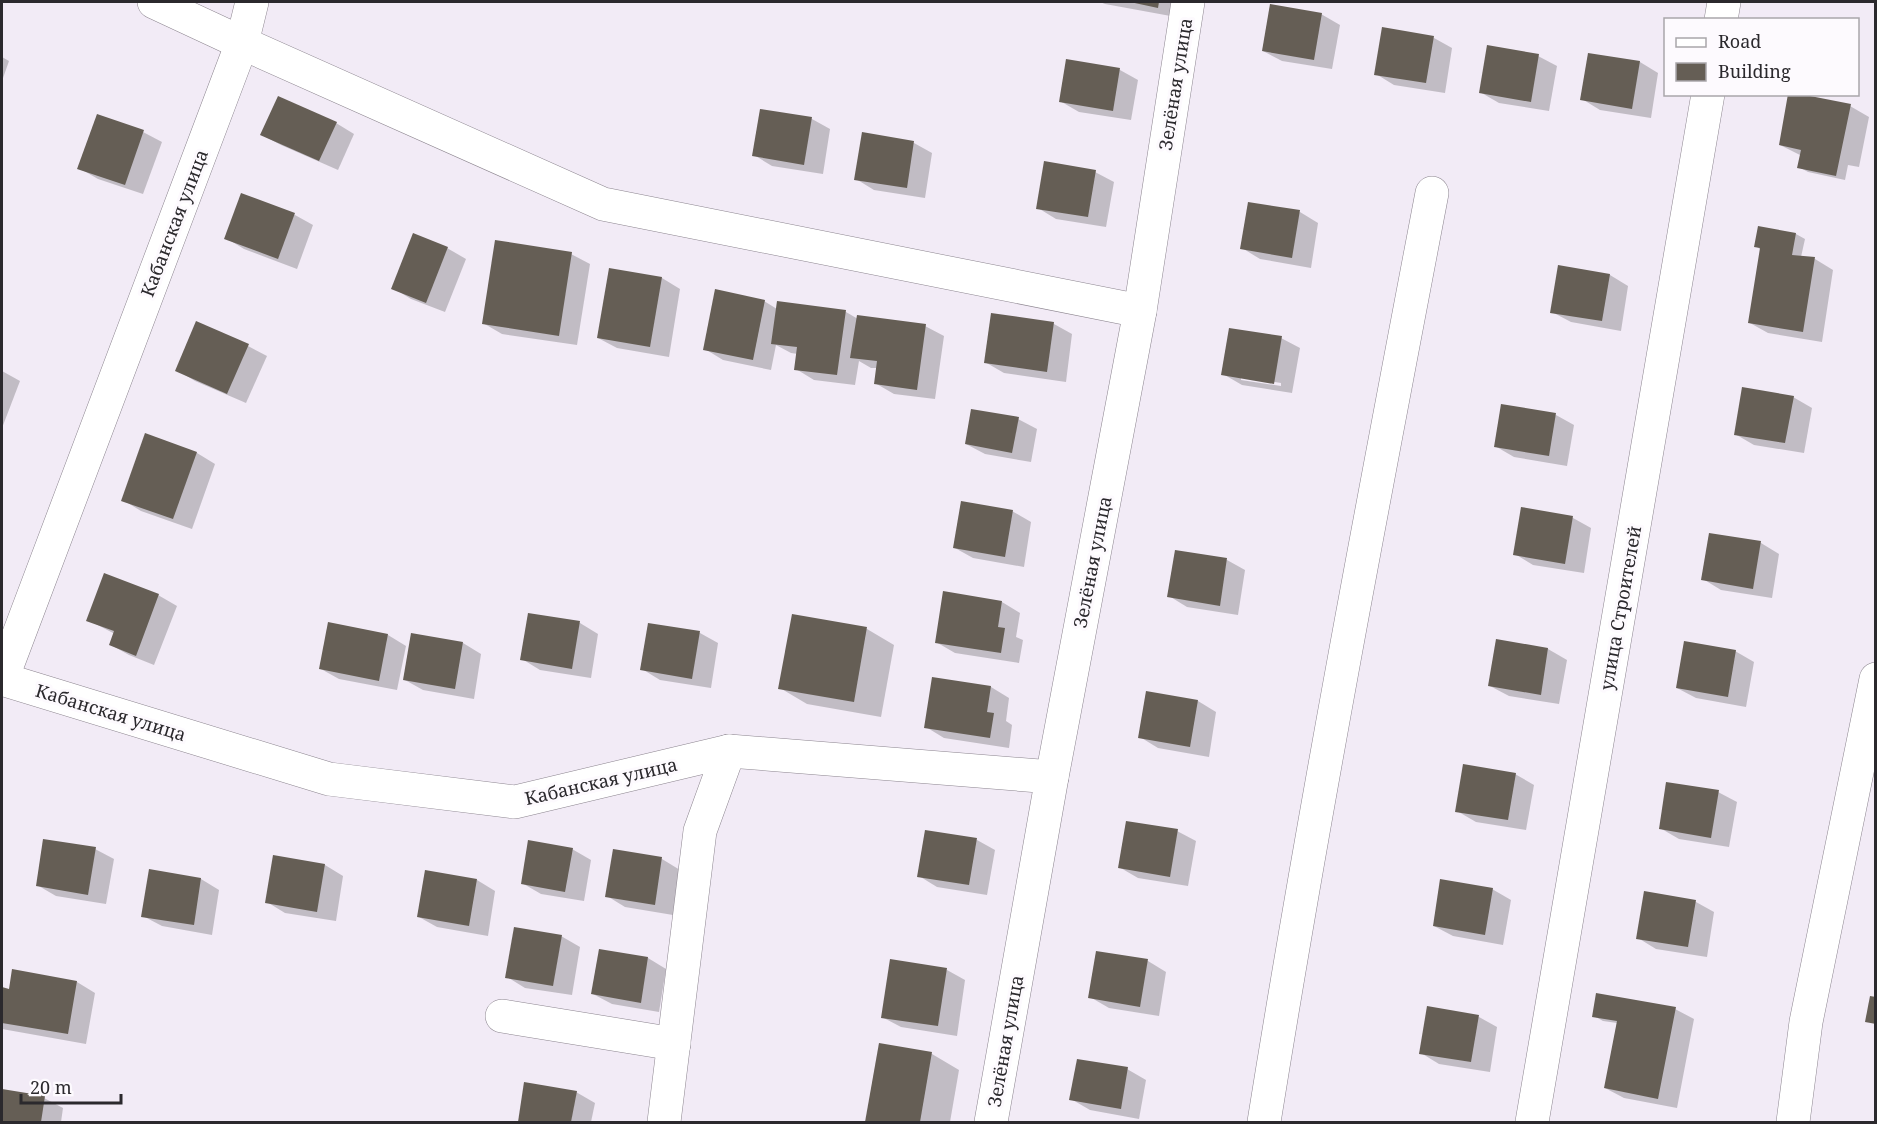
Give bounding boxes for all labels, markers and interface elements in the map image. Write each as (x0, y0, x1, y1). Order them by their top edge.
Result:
street label: Зелёная улица (1153, 16, 1197, 152)
legend (1664, 18, 1859, 96)
text: Road (1718, 29, 1761, 53)
text: Building (1718, 59, 1791, 83)
street label: Кабанская улица (135, 146, 213, 300)
street label: Зелёная улица (1067, 494, 1117, 630)
street label: улица Строителей (1594, 524, 1646, 692)
street label: Кабанская улица (33, 678, 189, 746)
street label: Кабанская улица (522, 752, 680, 810)
street label: Зелёная улица (982, 973, 1028, 1109)
scale bar (21, 1067, 122, 1105)
text: 20 m (30, 1075, 72, 1099)

